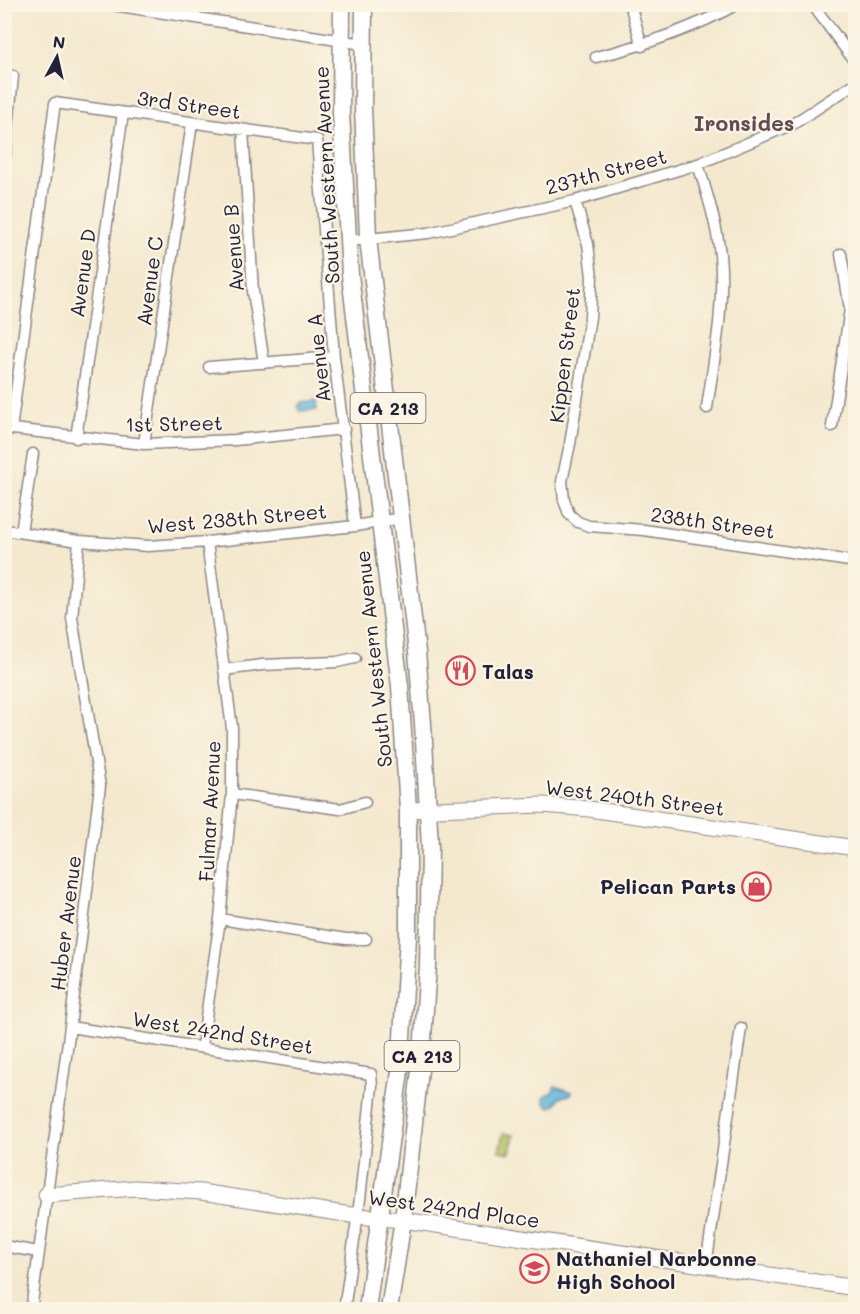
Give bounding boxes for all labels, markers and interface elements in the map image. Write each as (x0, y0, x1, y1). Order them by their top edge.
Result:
north arrow (27, 27, 87, 87)
text: N (52, 30, 67, 53)
street label: South Western Avenue (307, 65, 345, 285)
street label: 3rd Street (135, 84, 243, 124)
district label: Ironsides (694, 109, 794, 136)
street label: 237th Street (543, 142, 669, 200)
street label: Avenue B (217, 203, 249, 293)
street label: Avenue D (63, 227, 101, 319)
street label: Avenue C (130, 235, 168, 327)
street label: Kippen Street (543, 286, 585, 424)
street label: Avenue A (300, 312, 336, 404)
road number: CA 213 (350, 393, 426, 423)
street label: 1st Street (125, 409, 223, 437)
street label: West 238th Street (146, 497, 328, 539)
street label: 238th Street (649, 500, 777, 544)
street label: South Western Avenue (349, 549, 397, 769)
restaurant icon: Talas (445, 655, 477, 687)
place label: Talas (482, 658, 534, 684)
street label: Fulmar Avenue (192, 740, 226, 882)
street label: West 240th Street (544, 773, 726, 821)
street label: Huber Avenue (44, 854, 86, 992)
shop icon: Pelican Parts (741, 870, 773, 902)
place label: Pelican Parts (600, 873, 736, 899)
street label: West 242nd Street (131, 1005, 315, 1059)
road number: CA 213 (384, 1041, 460, 1071)
street label: West 242nd Place (367, 1183, 541, 1233)
place label: Nathaniel Narbonne High School (556, 1245, 757, 1294)
school or university icon: Nathaniel Narbonne High School (519, 1253, 551, 1285)

